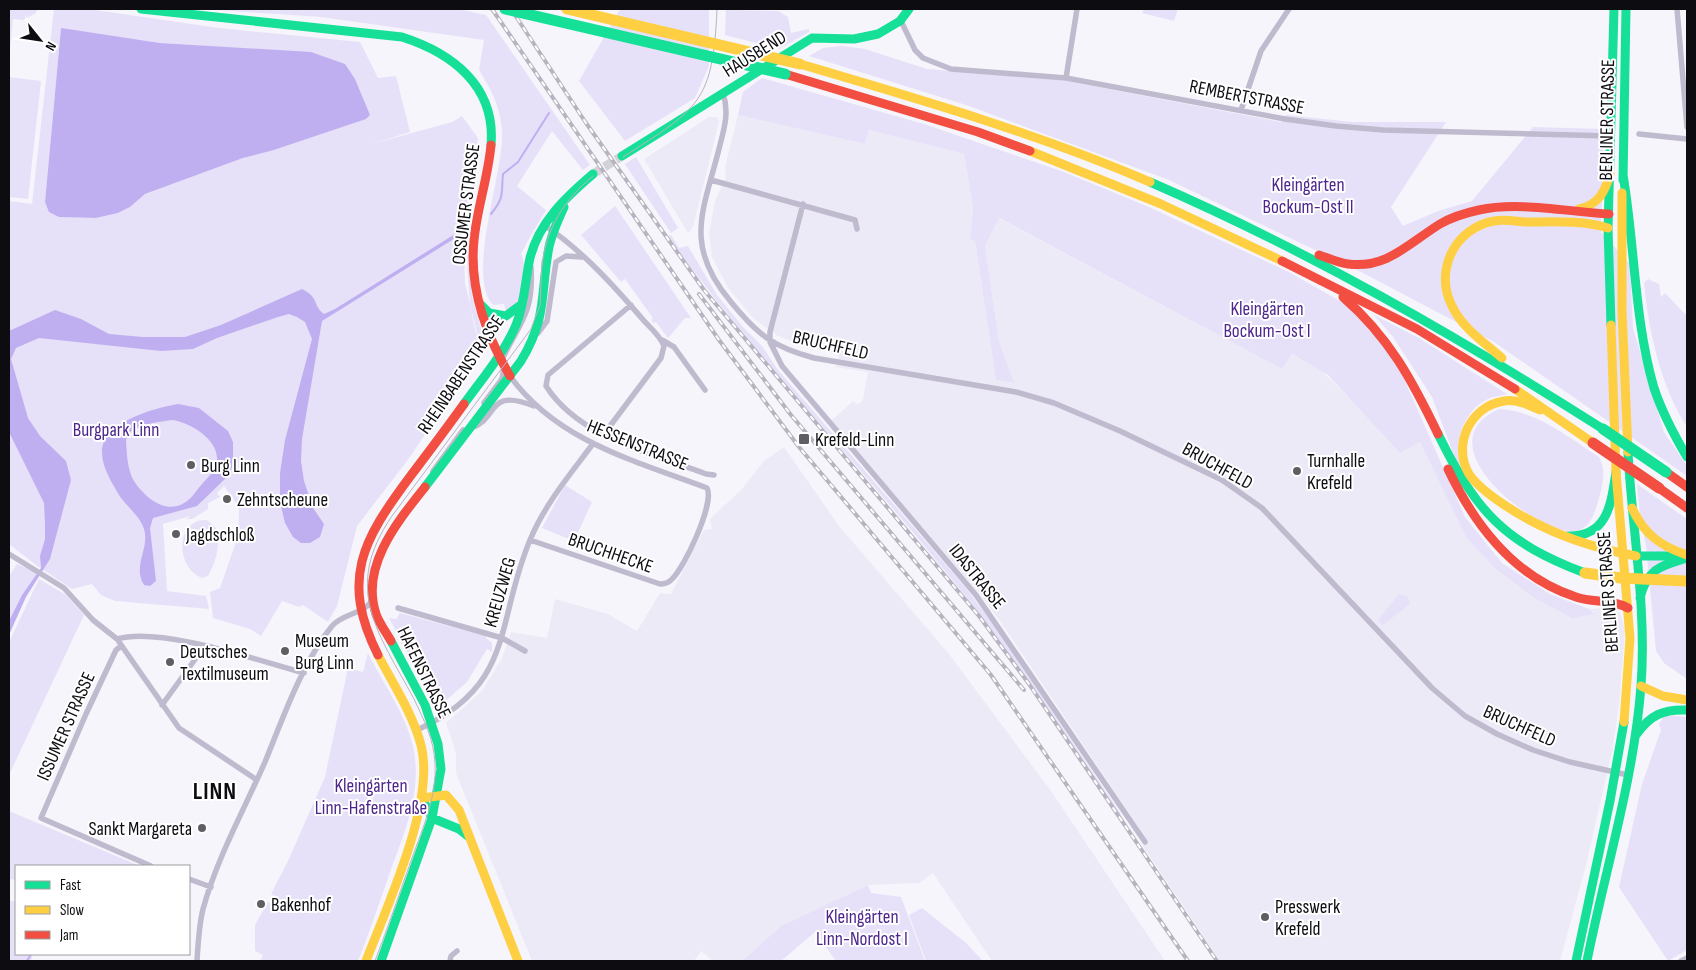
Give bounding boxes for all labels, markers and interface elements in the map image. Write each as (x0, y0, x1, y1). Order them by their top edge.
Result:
north arrow (15, 15, 65, 65)
street label: HAUSBEND (719, 26, 791, 83)
text: N (42, 39, 60, 54)
street label: BERLINER STRASSE (1595, 59, 1620, 181)
street label: REMBERTSTRASSE (1187, 75, 1306, 120)
street label: OSSUMER STRASSE (448, 142, 485, 266)
park label: Kleingärten Bockum-Ost II (1262, 174, 1354, 219)
park label: Kleingärten Bockum-Ost I (1223, 298, 1311, 343)
street label: RHEINBABENSTRASSE (413, 311, 510, 439)
street label: BRUCHFELD (791, 326, 871, 365)
street label: HESSENSTRASSE (583, 415, 691, 476)
park label: Burgpark Linn (73, 419, 159, 442)
place label: Krefeld-Linn (815, 429, 894, 452)
marker: Krefeld-Linn (797, 432, 811, 446)
street label: BRUCHFELD (1178, 438, 1257, 495)
place label: Turnhalle Krefeld (1307, 450, 1365, 495)
place label: Burg Linn (201, 455, 260, 478)
marker: Burg Linn (185, 459, 197, 471)
marker: Turnhalle Krefeld (1291, 465, 1303, 477)
place label: Zehntscheune (237, 489, 328, 512)
marker: Zehntscheune (221, 493, 233, 505)
place label: Jagdschloß (185, 524, 255, 547)
marker: Jagdschloß (170, 528, 182, 540)
street label: BRUCHHECKE (565, 528, 656, 579)
street label: BERLINER STRASSE (1593, 530, 1624, 653)
street label: IDASTRASSE (944, 540, 1010, 614)
street label: KREUZWEG (479, 555, 521, 630)
street label: HAFENSTRASSE (392, 623, 456, 722)
place label: Museum Burg Linn (295, 630, 354, 675)
place label: Deutsches Textilmuseum (180, 641, 269, 686)
marker: Museum Burg Linn (279, 645, 291, 657)
marker: Deutsches Textilmuseum (164, 656, 176, 668)
street label: ISSUMER STRASSE (32, 669, 101, 784)
street label: BRUCHFELD (1479, 700, 1559, 753)
park label: Kleingärten Linn-Hafenstraße (315, 775, 427, 820)
district label: LINN (193, 777, 237, 806)
place label: Sankt Margareta (88, 818, 192, 841)
marker: Sankt Margareta (196, 822, 208, 834)
legend (15, 865, 190, 955)
text: Fast (60, 876, 82, 895)
place label: Bakenhof (271, 894, 332, 917)
place label: Presswerk Krefeld (1275, 896, 1341, 941)
marker: Bakenhof (255, 898, 267, 910)
text: Slow (60, 901, 84, 920)
park label: Kleingärten Linn-Nordost I (816, 906, 908, 951)
marker: Presswerk Krefeld (1259, 911, 1271, 923)
text: Jam (59, 926, 78, 945)

